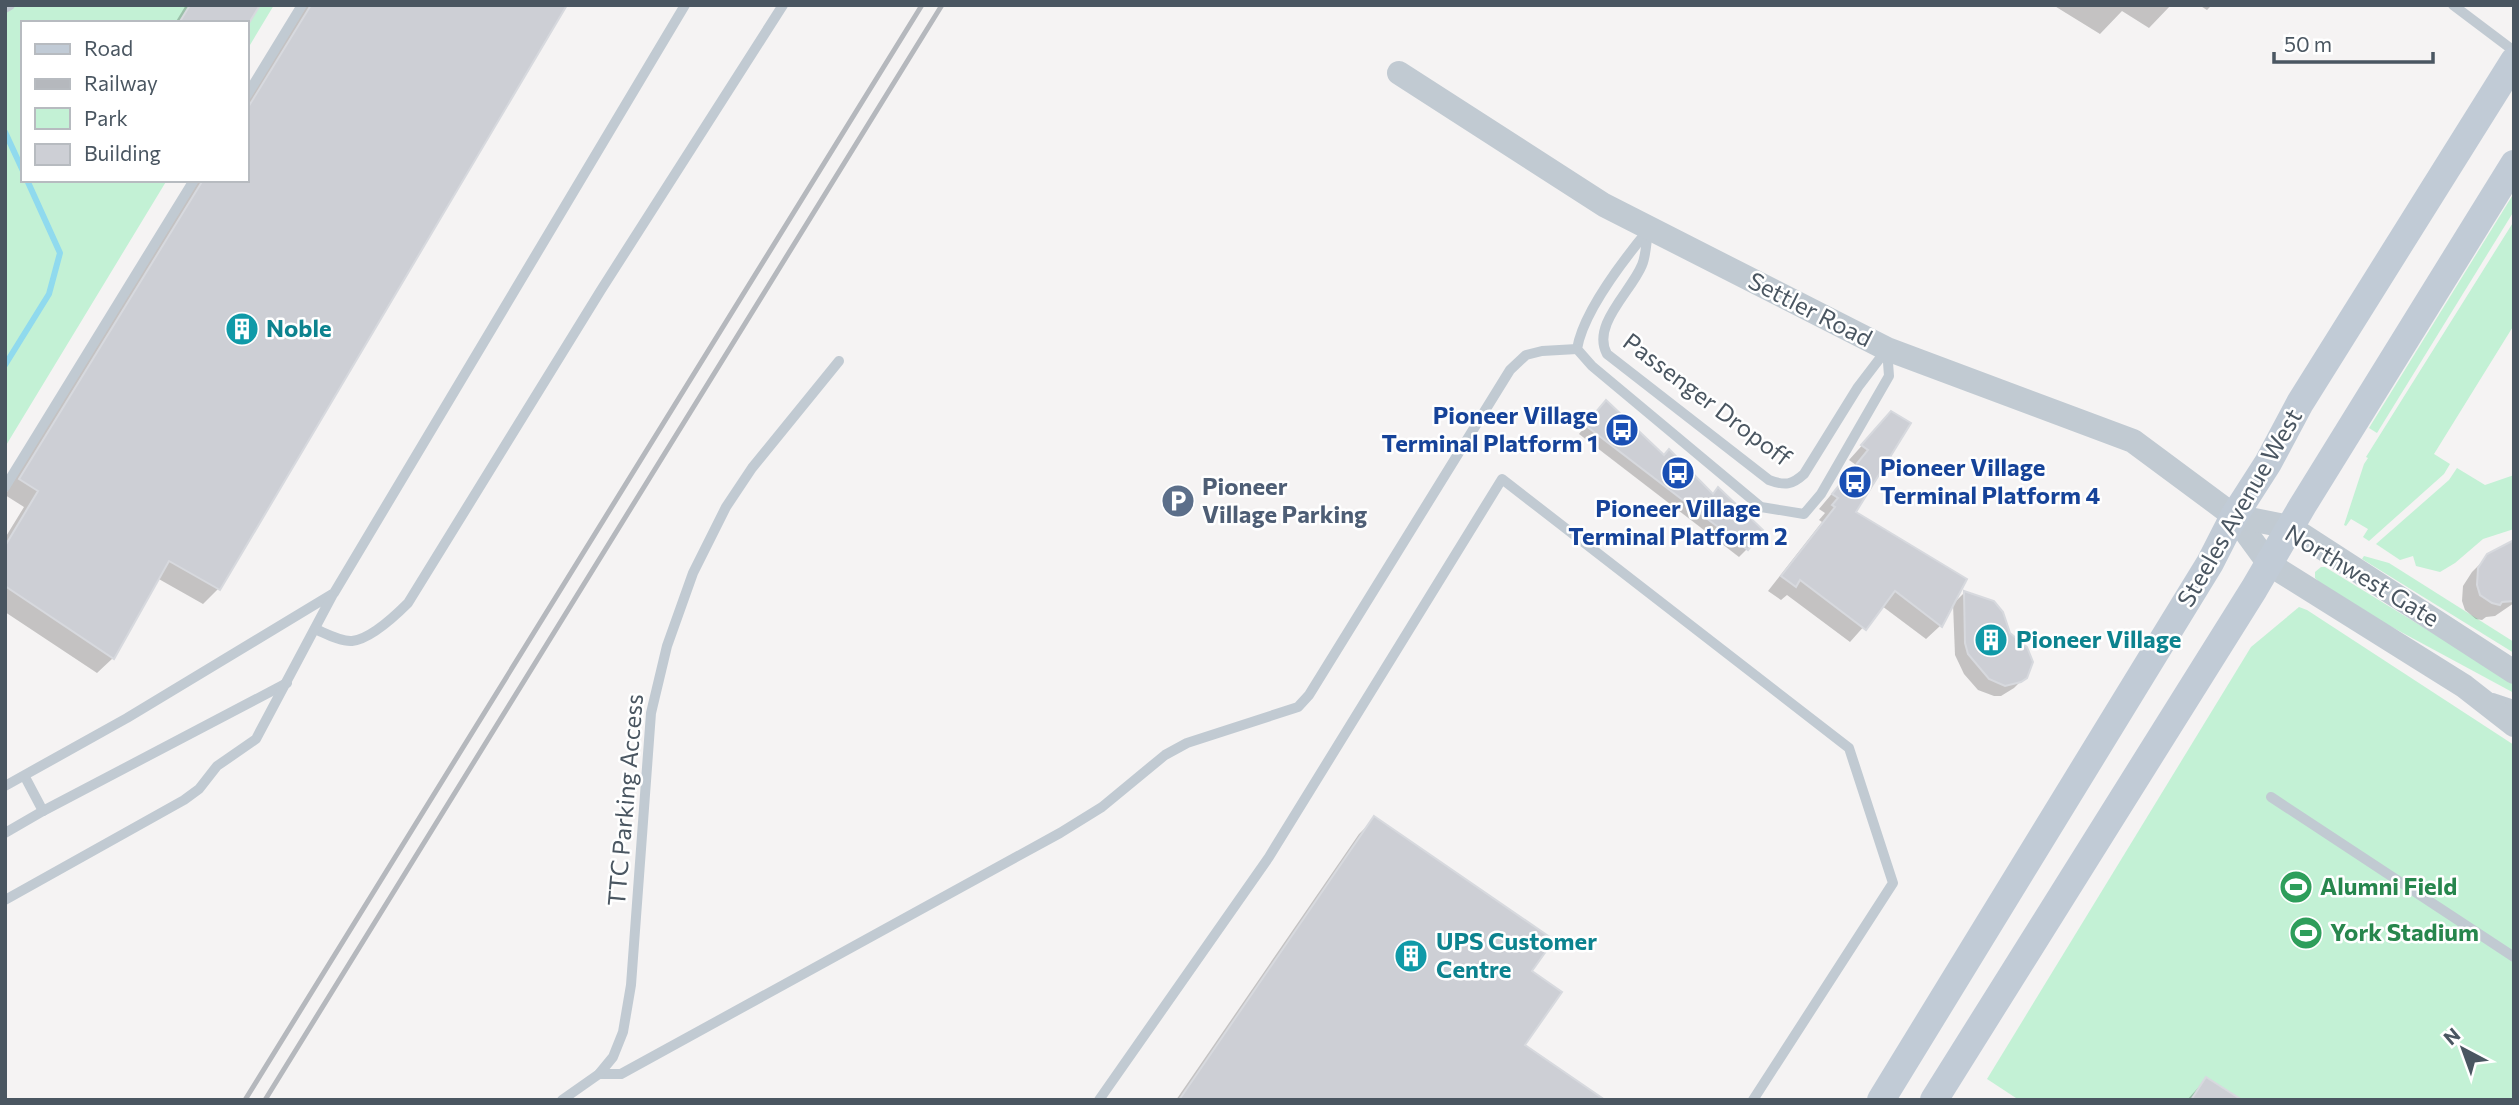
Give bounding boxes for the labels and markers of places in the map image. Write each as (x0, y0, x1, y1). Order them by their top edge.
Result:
building icon: Noble (223, 310, 261, 348)
place label: Noble (266, 313, 332, 342)
place label: Pioneer Village Terminal Platform 1 (1382, 400, 1598, 457)
bus stop icon: Pioneer Village Terminal Platform 1 (1603, 411, 1641, 449)
place label: Pioneer Village Terminal Platform 4 (1880, 452, 2101, 509)
bus stop icon: Pioneer Village Terminal Platform 2 (1659, 454, 1697, 492)
bus stop icon: Pioneer Village Terminal Platform 4 (1836, 463, 1874, 501)
place label: Pioneer Village Parking (1202, 471, 1367, 528)
parking icon: Pioneer Village Parking (1159, 482, 1197, 520)
place label: Pioneer Village Terminal Platform 2 (1568, 493, 1788, 550)
building icon: Pioneer Village (1972, 621, 2010, 659)
place label: Pioneer Village (2016, 624, 2181, 653)
sports icon: Alumni Field (2277, 868, 2315, 906)
place label: Alumni Field (2320, 871, 2457, 900)
sports icon: York Stadium (2287, 914, 2325, 952)
place label: York Stadium (2330, 917, 2479, 946)
place label: UPS Customer Centre (1436, 926, 1597, 983)
building icon: UPS Customer Centre (1392, 937, 1430, 975)

